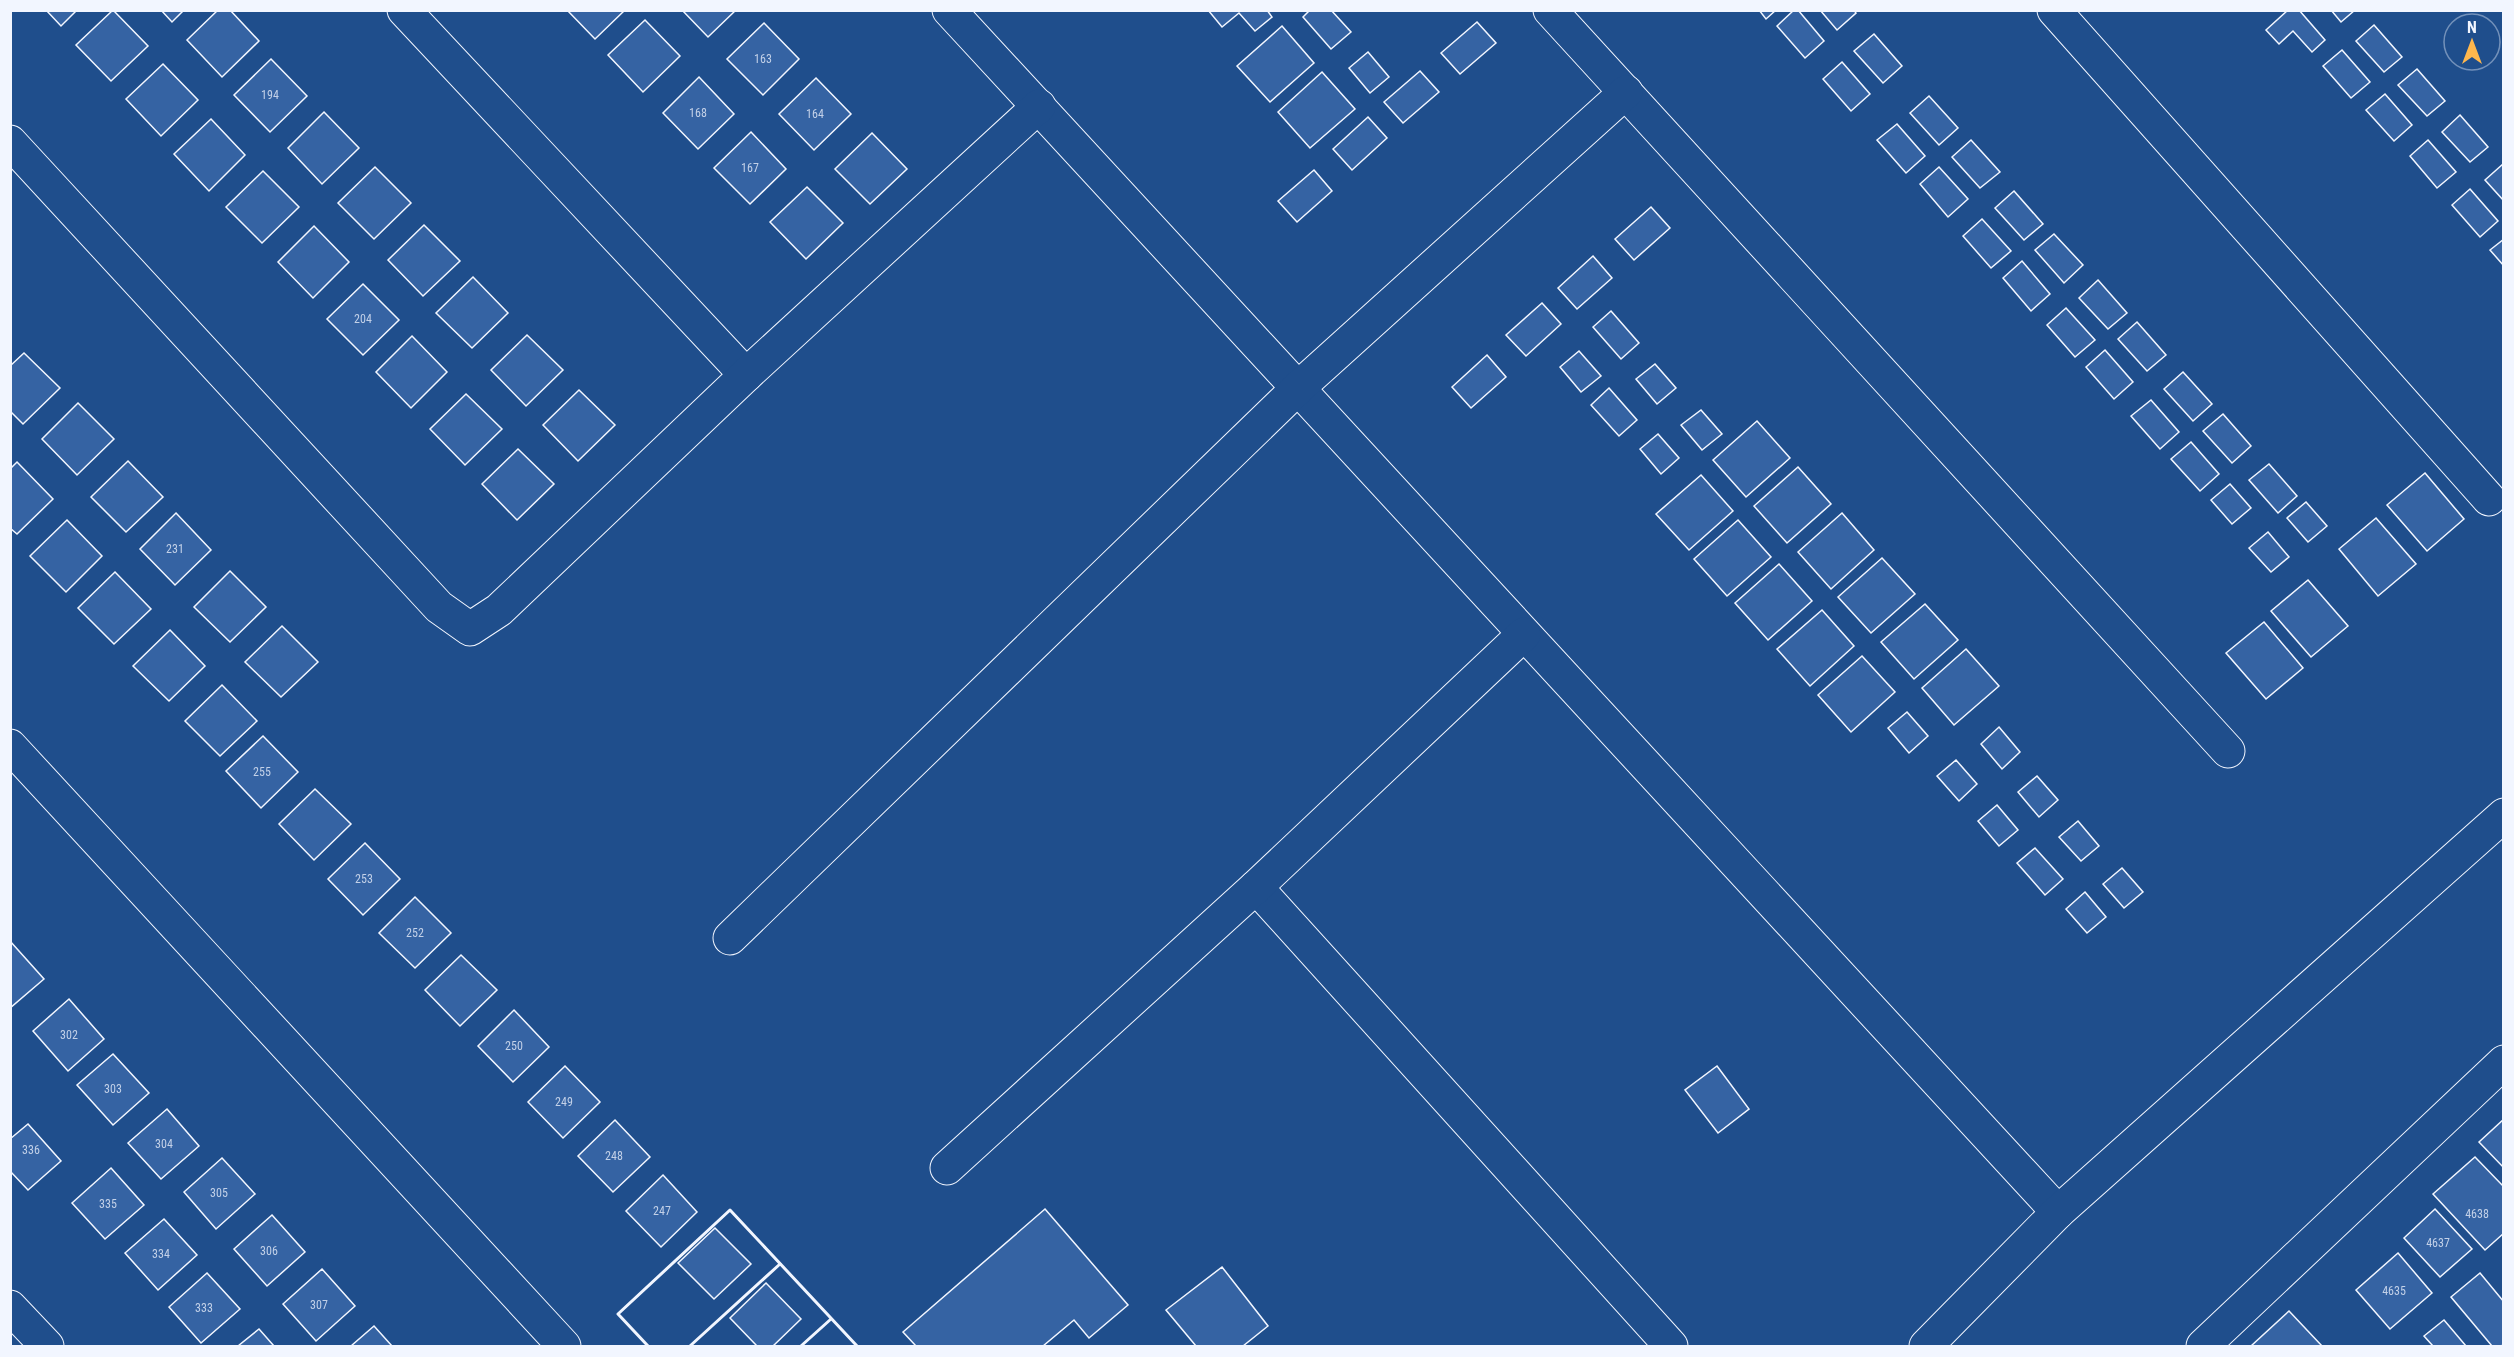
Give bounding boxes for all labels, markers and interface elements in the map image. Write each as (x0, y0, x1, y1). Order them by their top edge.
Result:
north arrow (2442, 12, 2502, 72)
text: N (2467, 18, 2477, 37)
house number: 163 (754, 52, 772, 66)
house number: 194 (261, 88, 279, 102)
house number: 168 (689, 106, 707, 120)
house number: 164 (806, 107, 824, 121)
house number: 167 (741, 161, 759, 175)
house number: 204 (354, 312, 372, 326)
house number: 231 (166, 542, 184, 556)
house number: 255 (253, 765, 271, 779)
house number: 253 (355, 872, 373, 886)
house number: 252 (406, 926, 424, 940)
house number: 302 (60, 1028, 78, 1042)
house number: 250 (505, 1039, 523, 1053)
house number: 303 (104, 1082, 122, 1096)
house number: 249 (555, 1095, 573, 1109)
house number: 304 (155, 1137, 173, 1151)
house number: 336 (22, 1143, 40, 1157)
house number: 248 (605, 1149, 623, 1163)
house number: 305 (210, 1186, 228, 1200)
house number: 335 (99, 1197, 117, 1211)
house number: 247 (653, 1204, 671, 1218)
house number: 4638 (2465, 1207, 2489, 1221)
house number: 4637 (2426, 1236, 2450, 1250)
house number: 306 (260, 1244, 278, 1258)
house number: 334 (152, 1247, 170, 1261)
house number: 4635 (2382, 1284, 2406, 1298)
house number: 307 (310, 1298, 328, 1312)
house number: 333 (195, 1301, 213, 1315)

